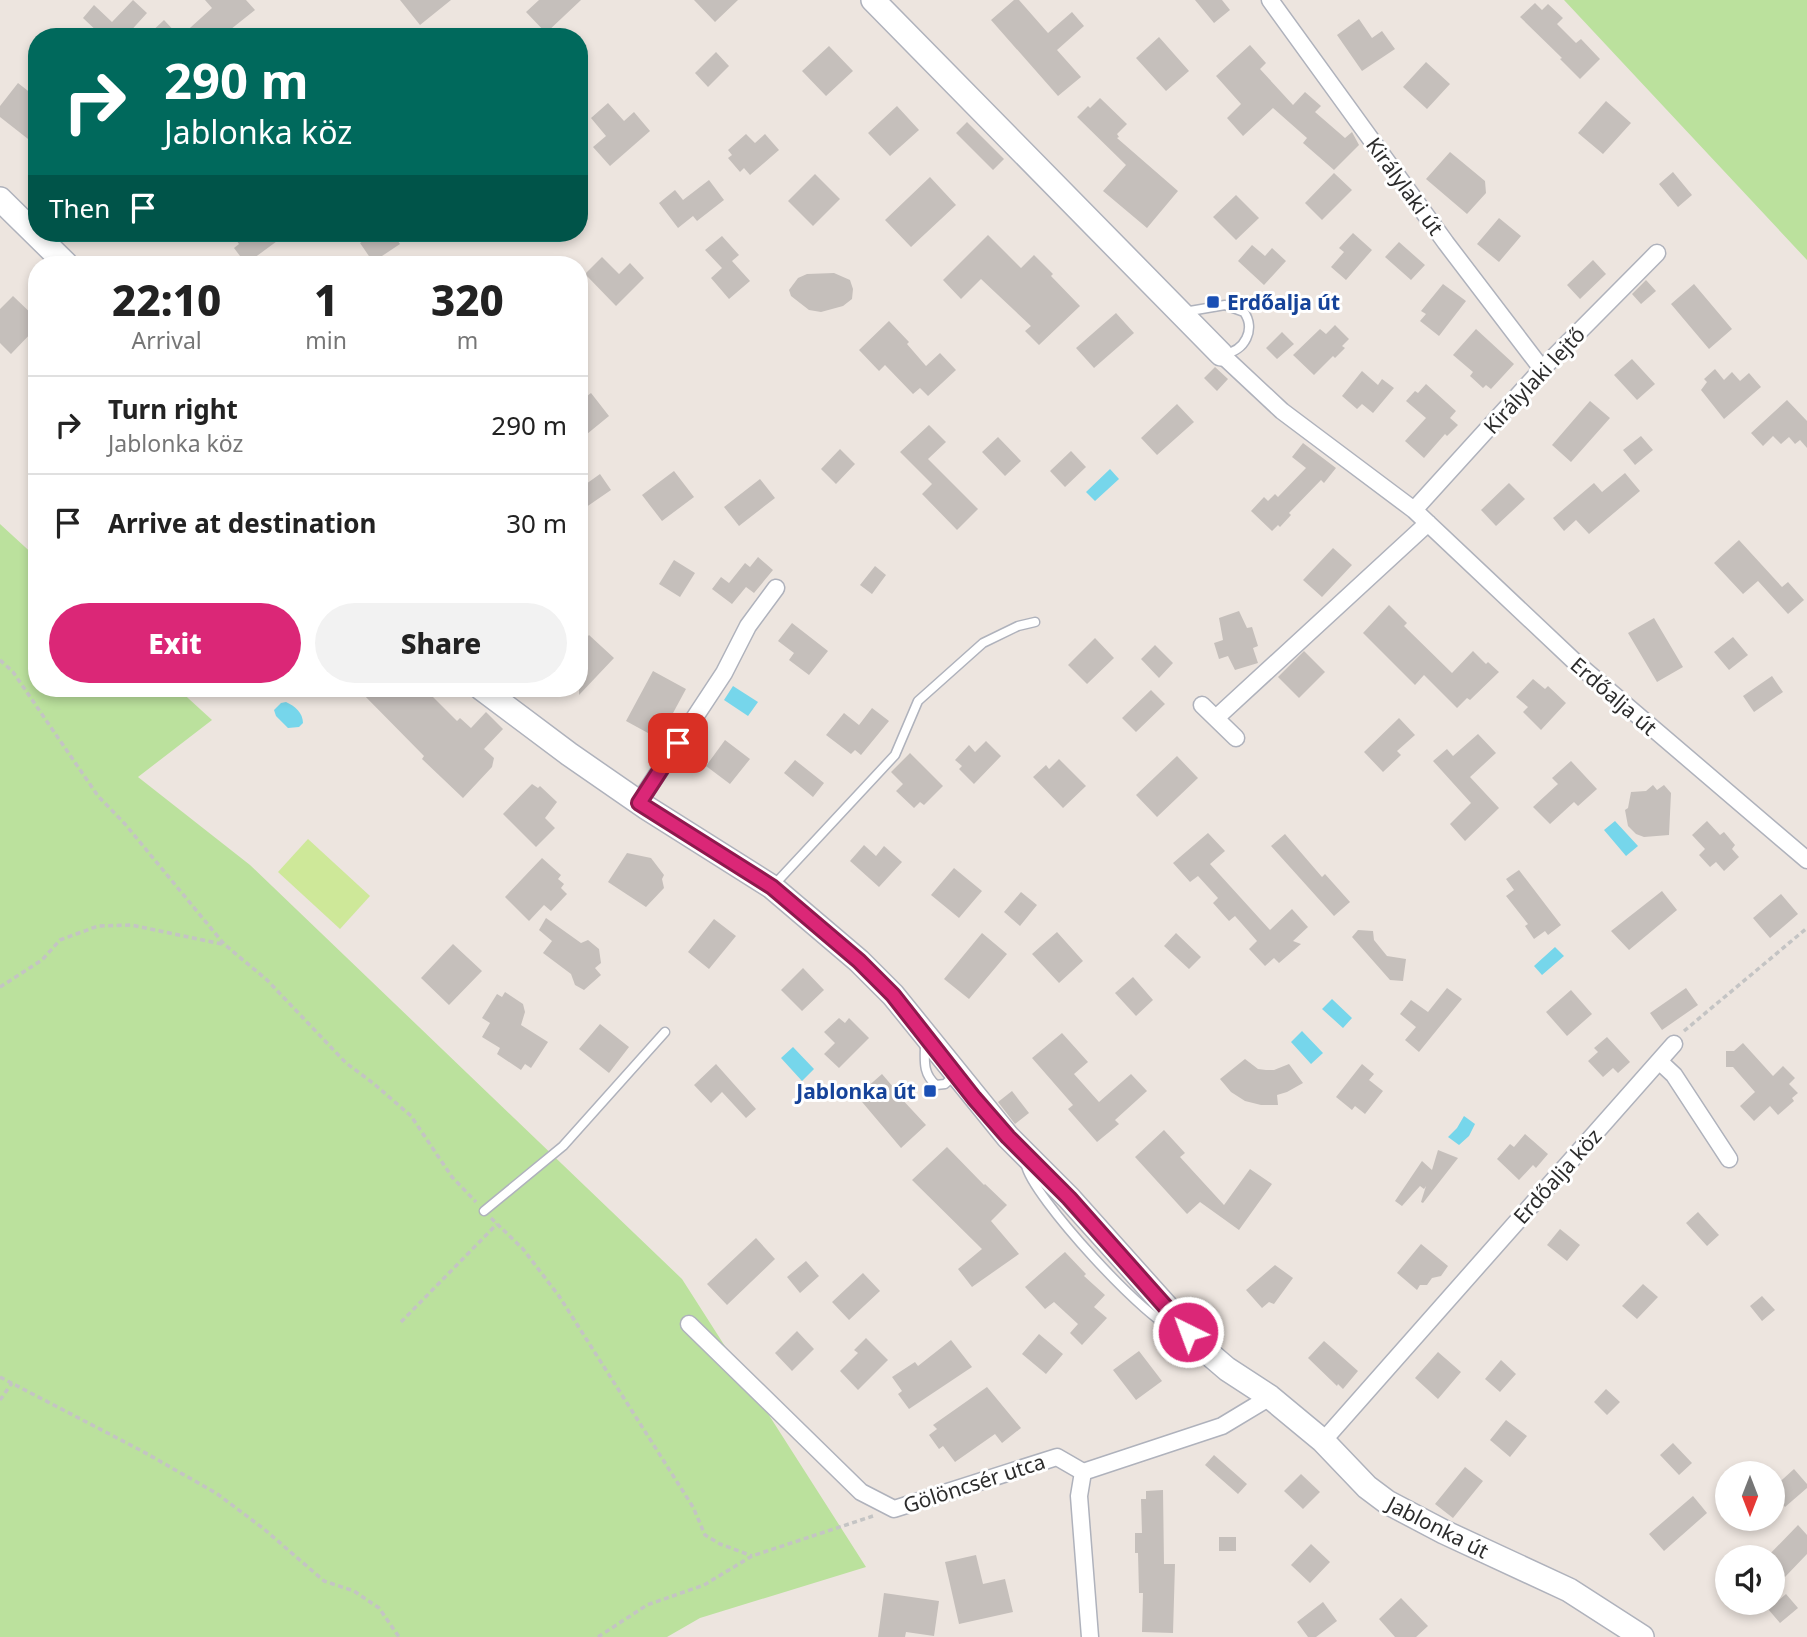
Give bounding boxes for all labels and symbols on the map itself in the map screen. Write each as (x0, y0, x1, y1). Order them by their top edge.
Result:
street label: Királylaki út (1360, 131, 1450, 241)
place label: Erdőalja út (1227, 288, 1340, 316)
marker: Erdőalja út (1205, 294, 1221, 310)
street label: Királylaki lejtő (1477, 320, 1591, 440)
street label: Erdőalja út (1565, 651, 1663, 742)
pin (648, 713, 708, 773)
place label: Jablonka út (794, 1077, 916, 1105)
marker: Jablonka út (922, 1083, 938, 1099)
street label: Erdőalja köz (1507, 1122, 1607, 1230)
position arrow (1151, 1295, 1225, 1369)
street label: Gölöncsér utca (899, 1447, 1049, 1519)
north arrow (1715, 1461, 1785, 1531)
street label: Jablonka út (1381, 1489, 1494, 1565)

